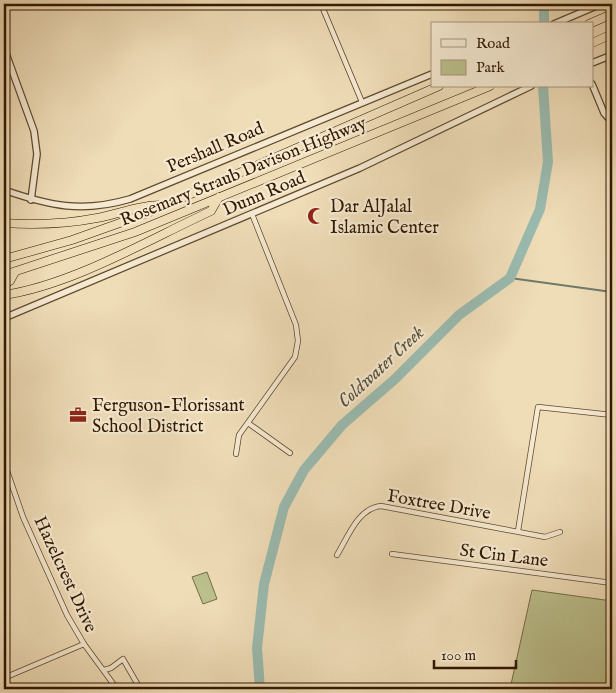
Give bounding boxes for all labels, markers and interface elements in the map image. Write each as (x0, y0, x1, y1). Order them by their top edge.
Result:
legend (431, 22, 594, 88)
text: Road (476, 34, 511, 53)
text: Park (476, 58, 506, 77)
street label: Rosemary Straub Davison Highway (117, 112, 370, 232)
street label: Pershall Road (164, 117, 268, 179)
street label: Dunn Road (220, 167, 310, 222)
place label: Dar AlJalal Islamic Center (330, 196, 439, 240)
mosque icon: Dar AlJalal Islamic Center (306, 206, 326, 226)
water label: Coldwater Creek (333, 321, 430, 414)
place label: Ferguson-Florissant School District (92, 395, 245, 439)
office icon: Ferguson-Florissant School District (68, 405, 88, 425)
street label: Foxtree Drive (385, 485, 492, 526)
street label: Hazelcrest Drive (28, 513, 102, 636)
street label: St Cin Lane (458, 540, 549, 573)
scale bar (434, 638, 516, 670)
text: 100 m (441, 646, 477, 665)

